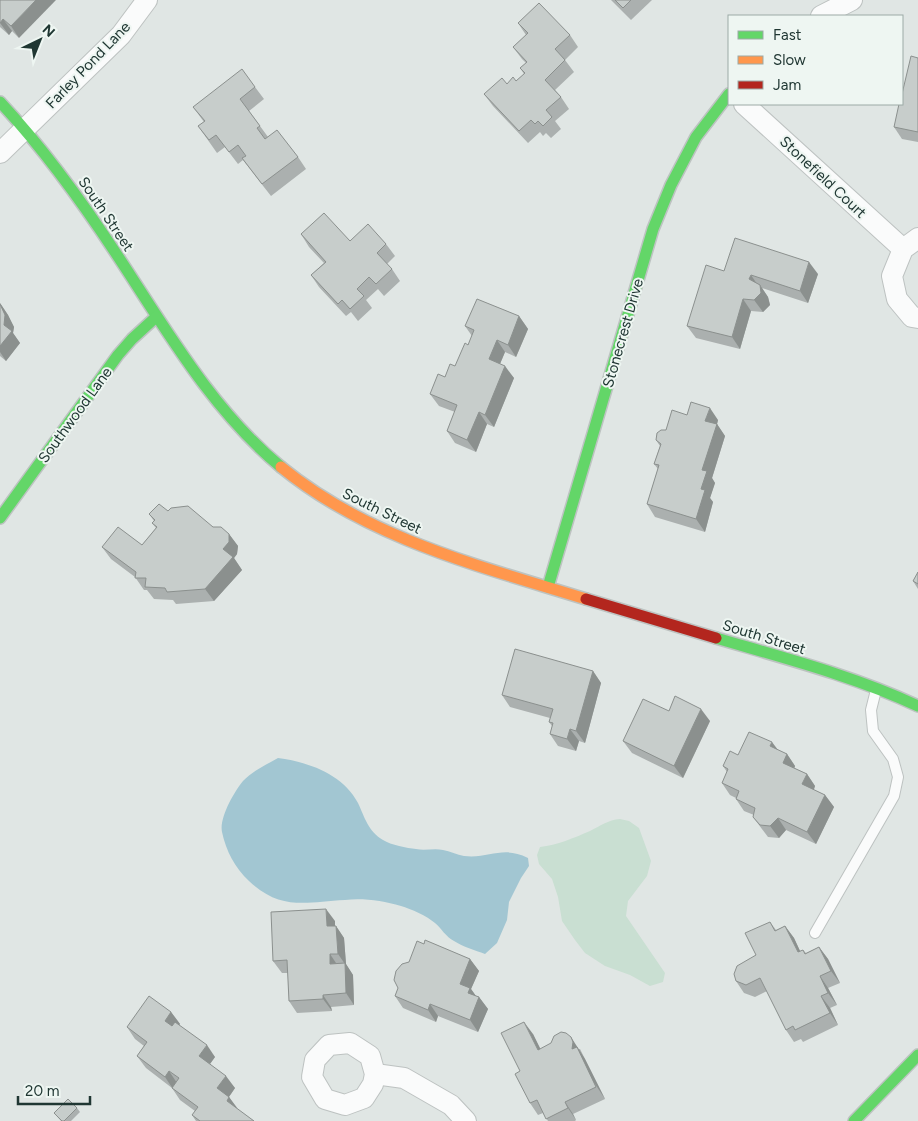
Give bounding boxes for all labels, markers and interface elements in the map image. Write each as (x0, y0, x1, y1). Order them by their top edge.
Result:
north arrow (15, 15, 65, 65)
legend (728, 15, 903, 105)
street label: Farley Pond Lane (42, 18, 134, 112)
text: N (39, 21, 58, 41)
text: Fast (773, 26, 802, 44)
text: Slow (773, 51, 806, 69)
text: Jam (773, 76, 801, 94)
street label: Stonefield Court (776, 132, 870, 222)
street label: South Street (74, 173, 138, 255)
street label: Stonecrest Drive (599, 276, 647, 390)
street label: Southwood Lane (34, 364, 116, 466)
street label: South Street (339, 484, 425, 538)
street label: South Street (720, 616, 808, 658)
scale bar (18, 1074, 90, 1106)
text: 20 m (25, 1082, 59, 1100)

